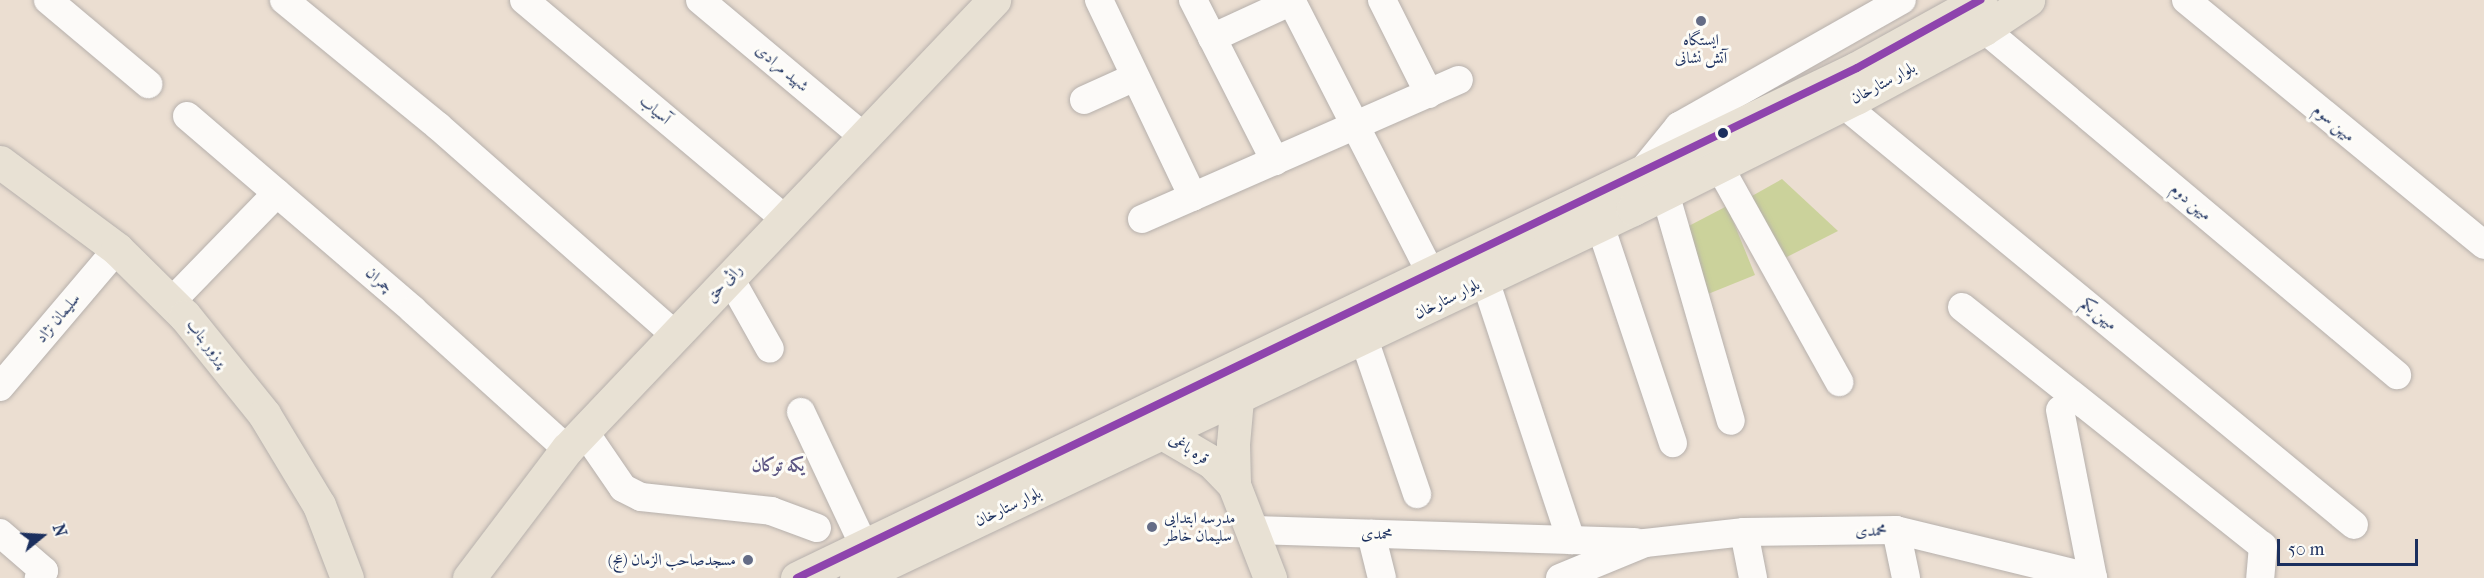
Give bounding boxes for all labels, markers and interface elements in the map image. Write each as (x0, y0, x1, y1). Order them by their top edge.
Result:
marker: ایستگاه آتش نشانی (1694, 14, 1708, 28)
place label: ایستگاه آتش نشانی (1675, 30, 1727, 68)
street label: شهید مرادی (751, 40, 813, 96)
street label: بلوار ستارخان (1847, 58, 1919, 108)
street label: آسیاب (635, 91, 675, 129)
street label: میهن سوم (2309, 100, 2359, 146)
unlabelled marker (1717, 127, 1729, 139)
street label: میهن دوم (2167, 179, 2215, 225)
street label: راثی حق (701, 260, 747, 306)
street label: چمران (361, 263, 397, 297)
street label: بلوار ستارخان (1411, 275, 1483, 323)
street label: سلیمان نژاد (32, 289, 84, 347)
street label: میهن یکم (2077, 294, 2121, 334)
street label: پرزور بناب (182, 315, 232, 371)
street label: قره باغی (1166, 429, 1212, 469)
district label: یکه توکان (752, 455, 804, 477)
street label: بلوار ستارخان (972, 483, 1044, 531)
north arrow (12, 506, 72, 566)
place label: مدرسه ابتدایی سلیمان خاطر (1164, 508, 1236, 546)
marker: مدرسه ابتدایی سلیمان خاطر (1145, 520, 1159, 534)
street label: محمدی (1855, 521, 1887, 541)
text: N (49, 522, 71, 539)
street label: محمدی (1361, 524, 1393, 544)
scale bar (2280, 527, 2421, 565)
text: 50 m (2288, 539, 2324, 560)
place label: مسجدصاحب الزمان (عج) (608, 550, 736, 570)
marker: مسجدصاحب الزمان (عج) (741, 553, 755, 567)

